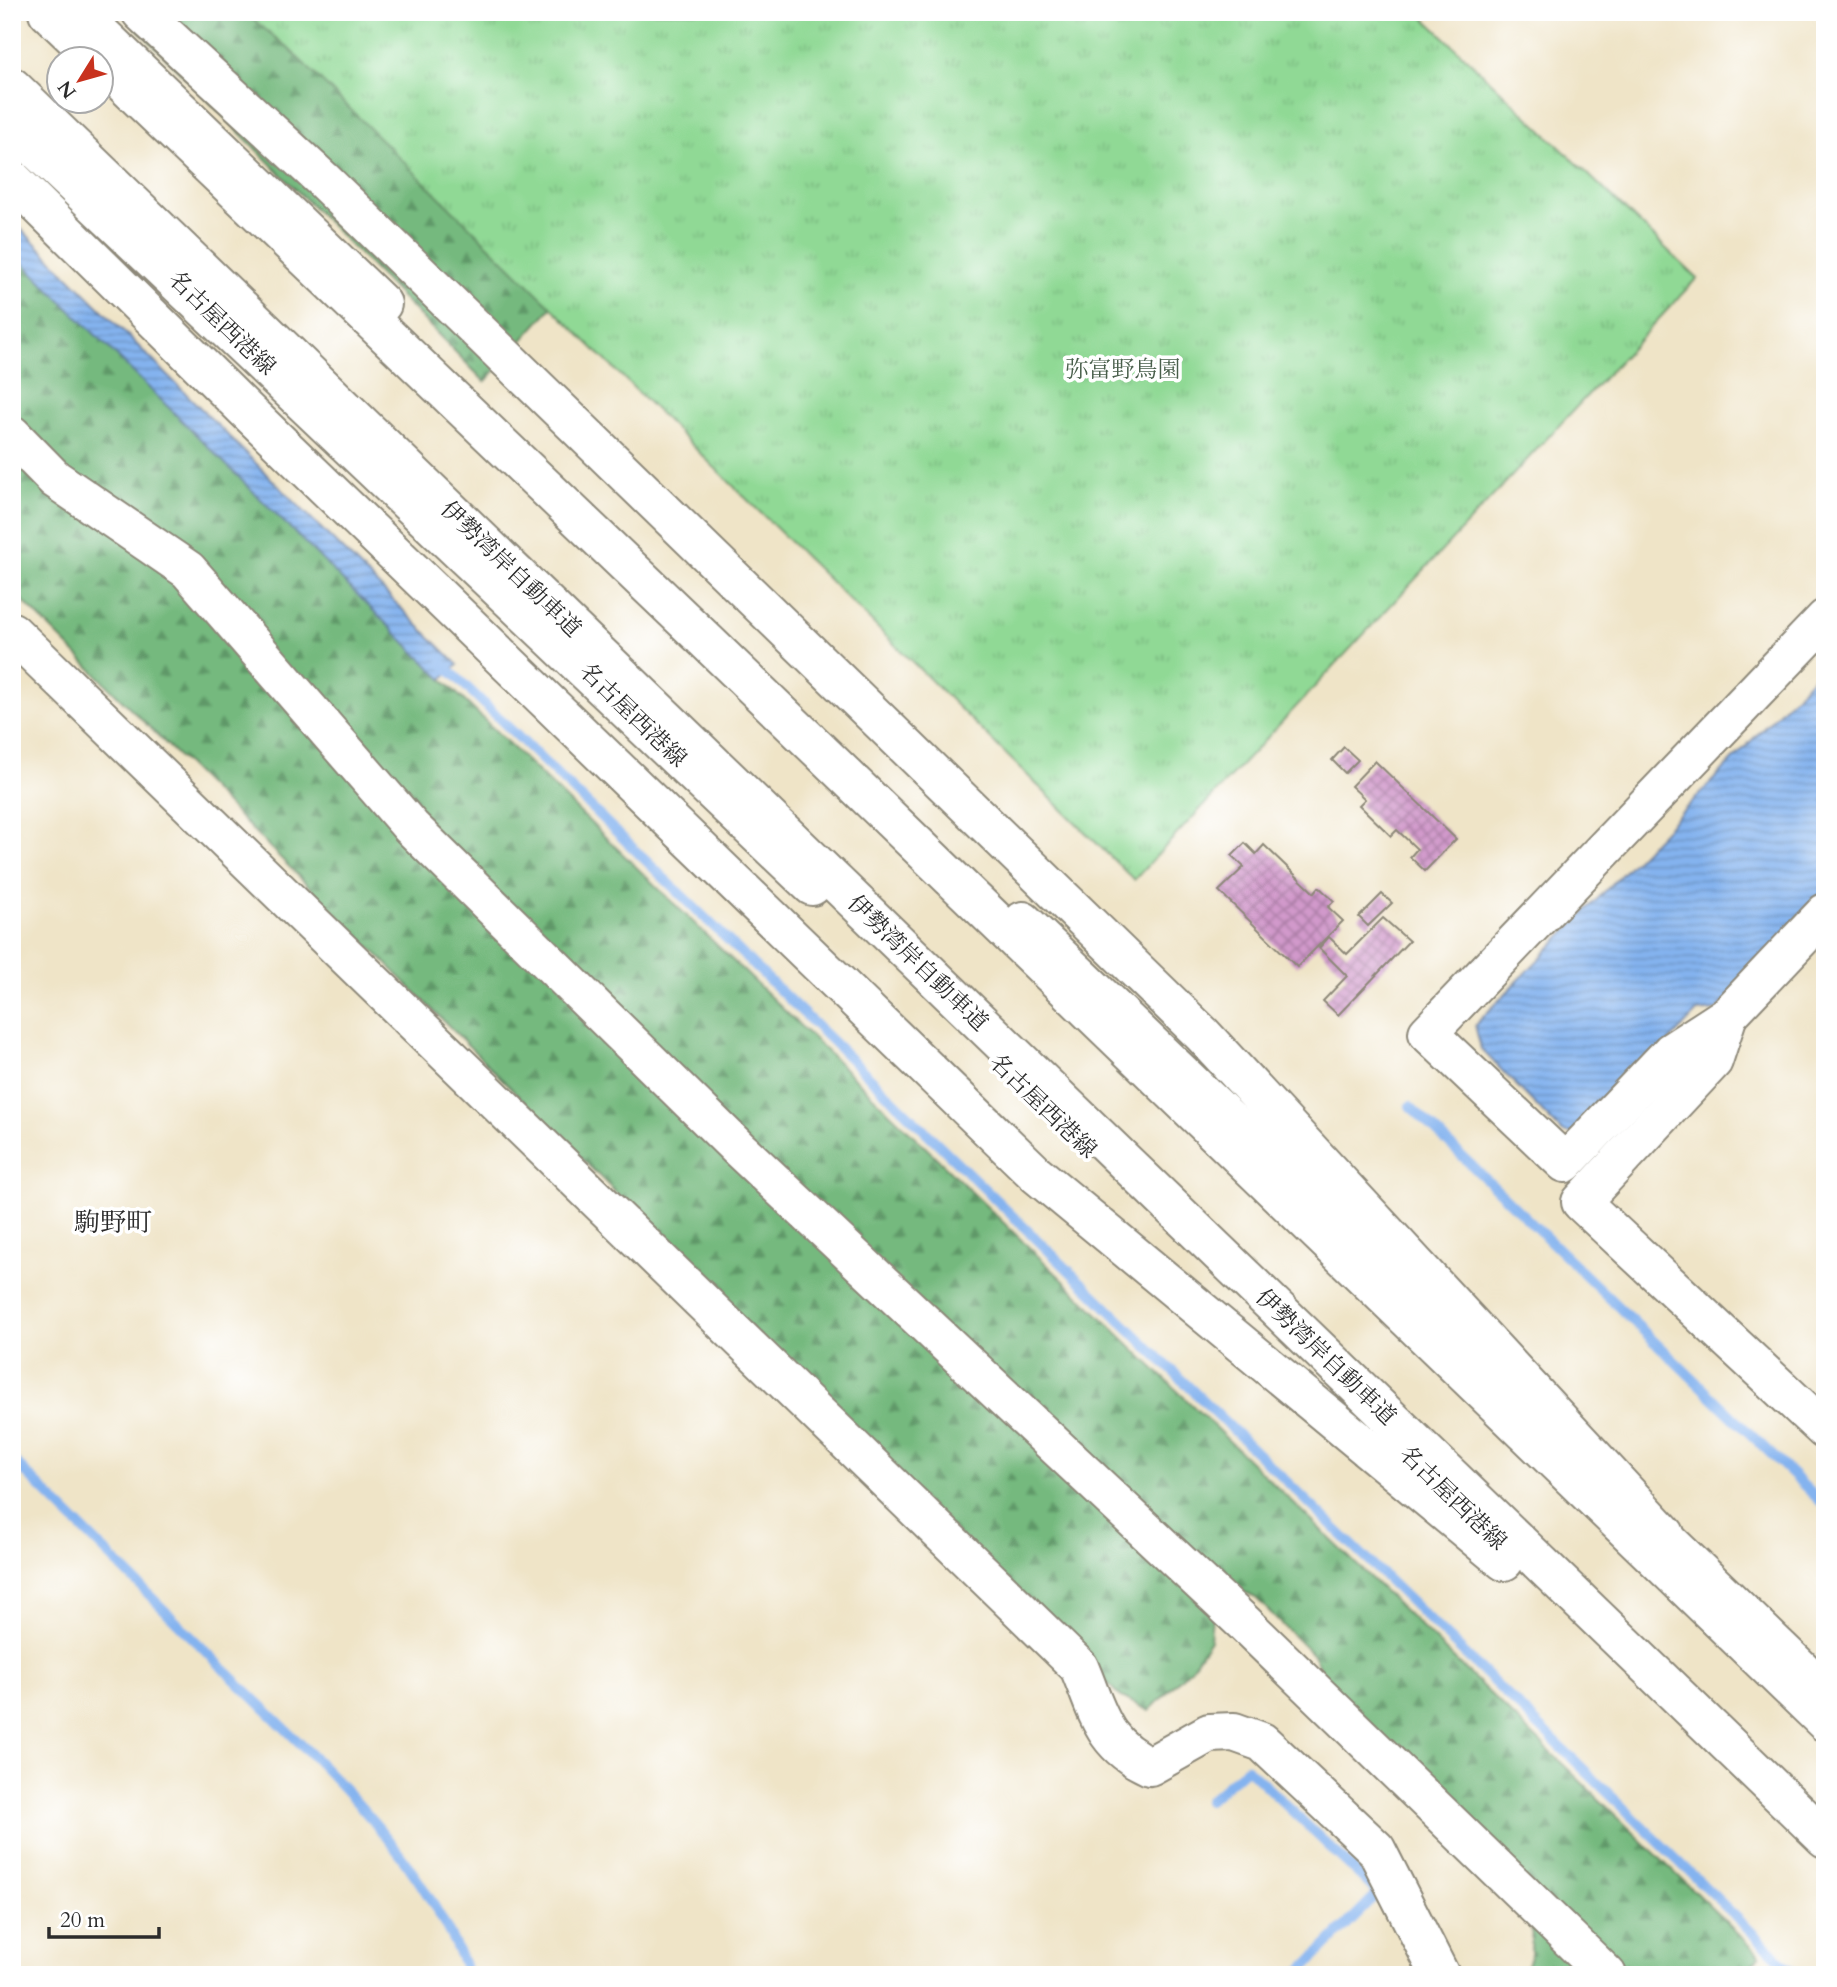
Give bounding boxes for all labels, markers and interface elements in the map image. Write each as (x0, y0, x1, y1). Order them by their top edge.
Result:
north arrow (46, 46, 116, 116)
text: N (52, 75, 83, 104)
street label: 名古屋西港線 (162, 264, 282, 382)
park label: 弥富野鳥園 (1066, 354, 1181, 385)
street label: 伊勢湾岸自動車道 (434, 494, 588, 644)
street label: 名古屋西港線 (573, 656, 693, 774)
street label: 伊勢湾岸自動車道 (841, 888, 995, 1038)
street label: 名古屋西港線 (983, 1047, 1103, 1165)
district label: 駒野町 (74, 1205, 152, 1240)
street label: 伊勢湾岸自動車道 (1249, 1282, 1403, 1432)
street label: 名古屋西港線 (1393, 1439, 1513, 1557)
scale bar (49, 1896, 159, 1940)
text: 20 m (60, 1906, 105, 1935)

